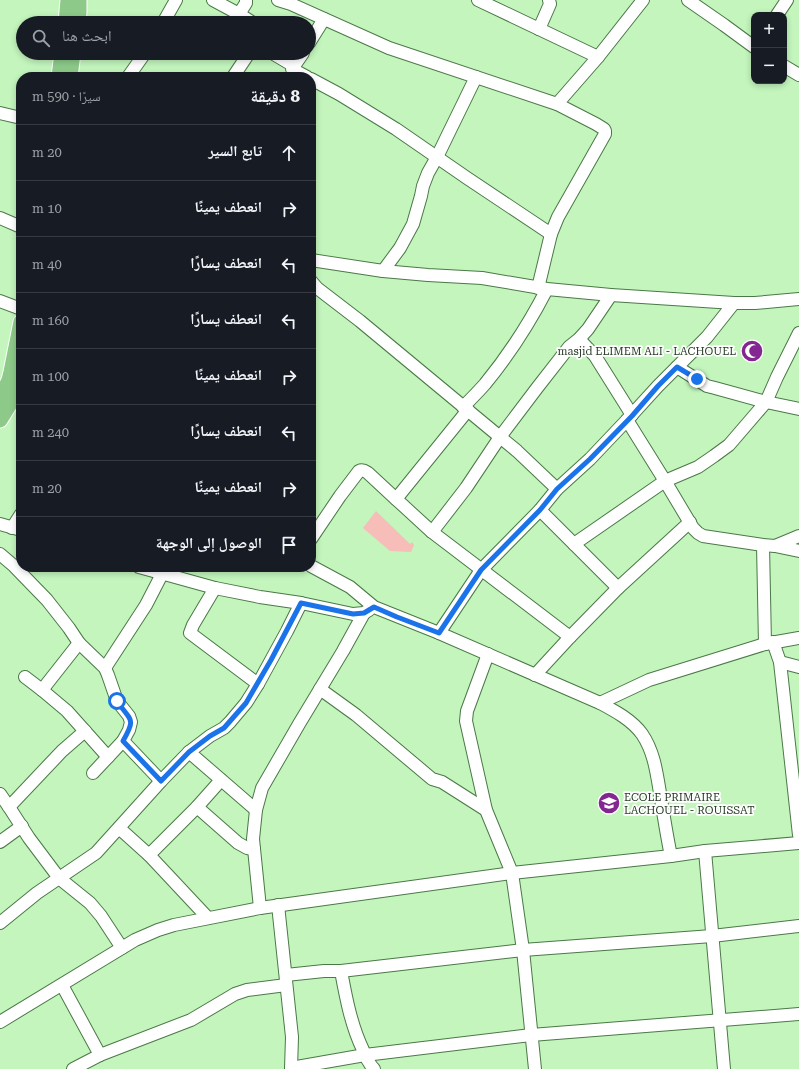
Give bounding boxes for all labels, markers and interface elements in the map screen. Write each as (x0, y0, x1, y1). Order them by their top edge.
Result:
map controls (751, 12, 787, 84)
button: + (751, 12, 787, 48)
search box (16, 16, 316, 60)
icon: search (30, 27, 52, 49)
text: ابحث هنا (62, 27, 112, 45)
button: − (751, 48, 787, 84)
text: 8 دقيقة (250, 86, 300, 106)
text: سيرًا · 590 m (32, 89, 100, 104)
text: تابع السير (208, 142, 262, 160)
icon: ahead (278, 142, 300, 164)
text: 20 m (32, 145, 62, 160)
text: انعطف يمينًا (195, 198, 262, 216)
icon: right (278, 198, 300, 220)
text: 10 m (32, 201, 62, 216)
text: انعطف يسارًا (190, 254, 262, 272)
icon: left (278, 254, 300, 276)
text: 40 m (32, 257, 62, 272)
text: انعطف يسارًا (190, 310, 262, 328)
icon: left (278, 310, 300, 332)
text: 160 m (32, 313, 69, 328)
mosque icon: masjid ELIMEM ALI - LACHOUEL (739, 338, 765, 364)
place label: masjid ELIMEM ALI - LACHOUEL (558, 345, 736, 358)
text: انعطف يمينًا (195, 366, 262, 384)
icon: right (278, 366, 300, 388)
text: 100 m (32, 369, 69, 384)
route end (688, 370, 706, 388)
text: انعطف يسارًا (190, 422, 262, 440)
icon: left (278, 422, 300, 444)
text: 240 m (32, 425, 69, 440)
text: انعطف يمينًا (195, 478, 262, 496)
icon: right (278, 478, 300, 500)
text: 20 m (32, 481, 62, 496)
text: الوصول إلى الوجهة (156, 534, 262, 552)
icon: arrive (278, 534, 300, 556)
route start (108, 692, 126, 710)
school or university icon: ECOLE PRIMAIRE LACHOUEL - ROUISSAT (596, 790, 622, 816)
place label: ECOLE PRIMAIRE LACHOUEL - ROUISSAT (624, 791, 755, 817)

